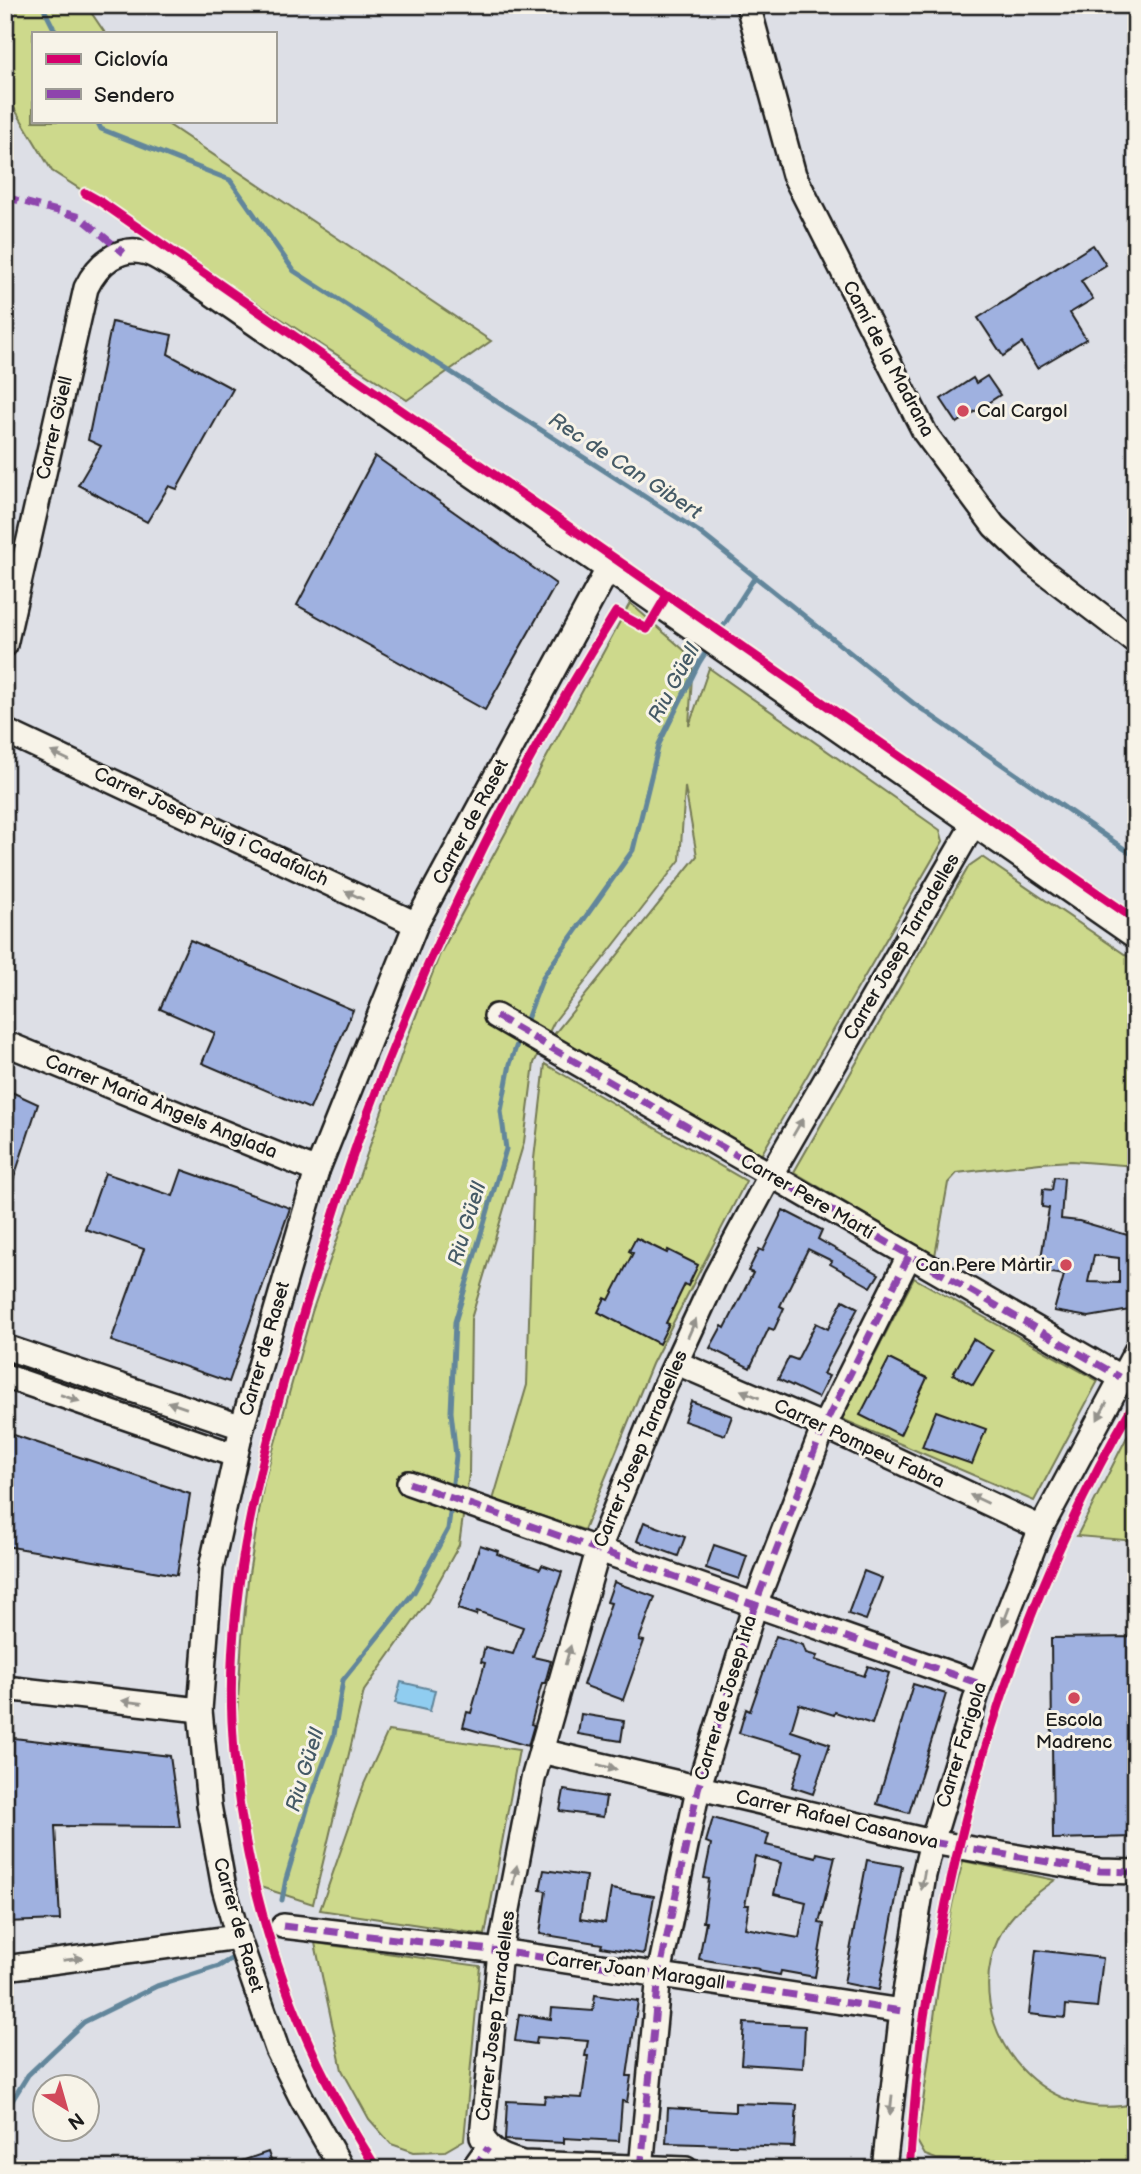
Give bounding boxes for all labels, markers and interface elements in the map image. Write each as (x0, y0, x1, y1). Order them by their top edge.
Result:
legend (32, 32, 276, 122)
text: Ciclovía (94, 47, 168, 72)
text: Sendero (94, 83, 175, 108)
street label: Camí de la Madrana (837, 277, 939, 441)
street label: Carrer Güell (32, 374, 78, 482)
place label: Cal Cargol (977, 400, 1067, 423)
marker: Cal Cargol (955, 403, 971, 419)
water label: Rec de Can Gibert (544, 407, 706, 525)
water label: Riu Güell (643, 638, 706, 727)
one-way arrow (49, 750, 70, 761)
street label: Carrer de Raset (428, 755, 514, 889)
street label: Carrer Josep Puig i Cadafalch (90, 762, 332, 892)
street label: Carrer Josep Tarradelles (839, 850, 965, 1044)
one-way arrow (344, 889, 364, 901)
street label: Carrer Maria Àngels Anglada (42, 1049, 281, 1164)
one-way arrow (792, 1117, 804, 1137)
street label: Carrer Pere Martí (736, 1149, 878, 1245)
water label: Riu Güell (442, 1178, 492, 1269)
place label: Can Pere Màrtir (915, 1254, 1053, 1277)
marker: Can Pere Màrtir (1058, 1257, 1074, 1273)
street label: Carrer de Raset (235, 1279, 295, 1419)
one-way arrow (686, 1318, 698, 1338)
street label: Carrer Josep Tarradelles (589, 1347, 693, 1551)
one-way arrow (739, 1388, 760, 1399)
one-way arrow (59, 1393, 80, 1404)
street label: Carrer Pompeu Fabra (770, 1394, 948, 1494)
one-way arrow (166, 1399, 187, 1410)
one-way arrow (1097, 1401, 1108, 1421)
one-way arrow (969, 1493, 989, 1504)
one-way arrow (1001, 1606, 1012, 1627)
street label: Carrer de Josep Irla (690, 1612, 762, 1784)
one-way arrow (563, 1643, 574, 1665)
street label: Carrer Farigola (932, 1679, 992, 1811)
marker: Escola Madrenc (1066, 1690, 1082, 1706)
one-way arrow (121, 1697, 143, 1708)
place label: Escola Madrenc (1036, 1709, 1112, 1754)
water label: Riu Güell (280, 1724, 330, 1815)
one-way arrow (596, 1762, 618, 1773)
street label: Carrer Rafael Casanova (733, 1785, 941, 1855)
street label: Carrer de Raset (208, 1855, 268, 1995)
one-way arrow (509, 1864, 520, 1886)
one-way arrow (918, 1869, 929, 1891)
street label: Carrer Josep Tarradelles (472, 1909, 520, 2123)
street label: Carrer Joan Maragall (544, 1947, 726, 1995)
one-way arrow (62, 1953, 84, 1964)
north arrow (32, 2072, 102, 2142)
one-way arrow (886, 2094, 897, 2116)
text: N (63, 2107, 88, 2134)

